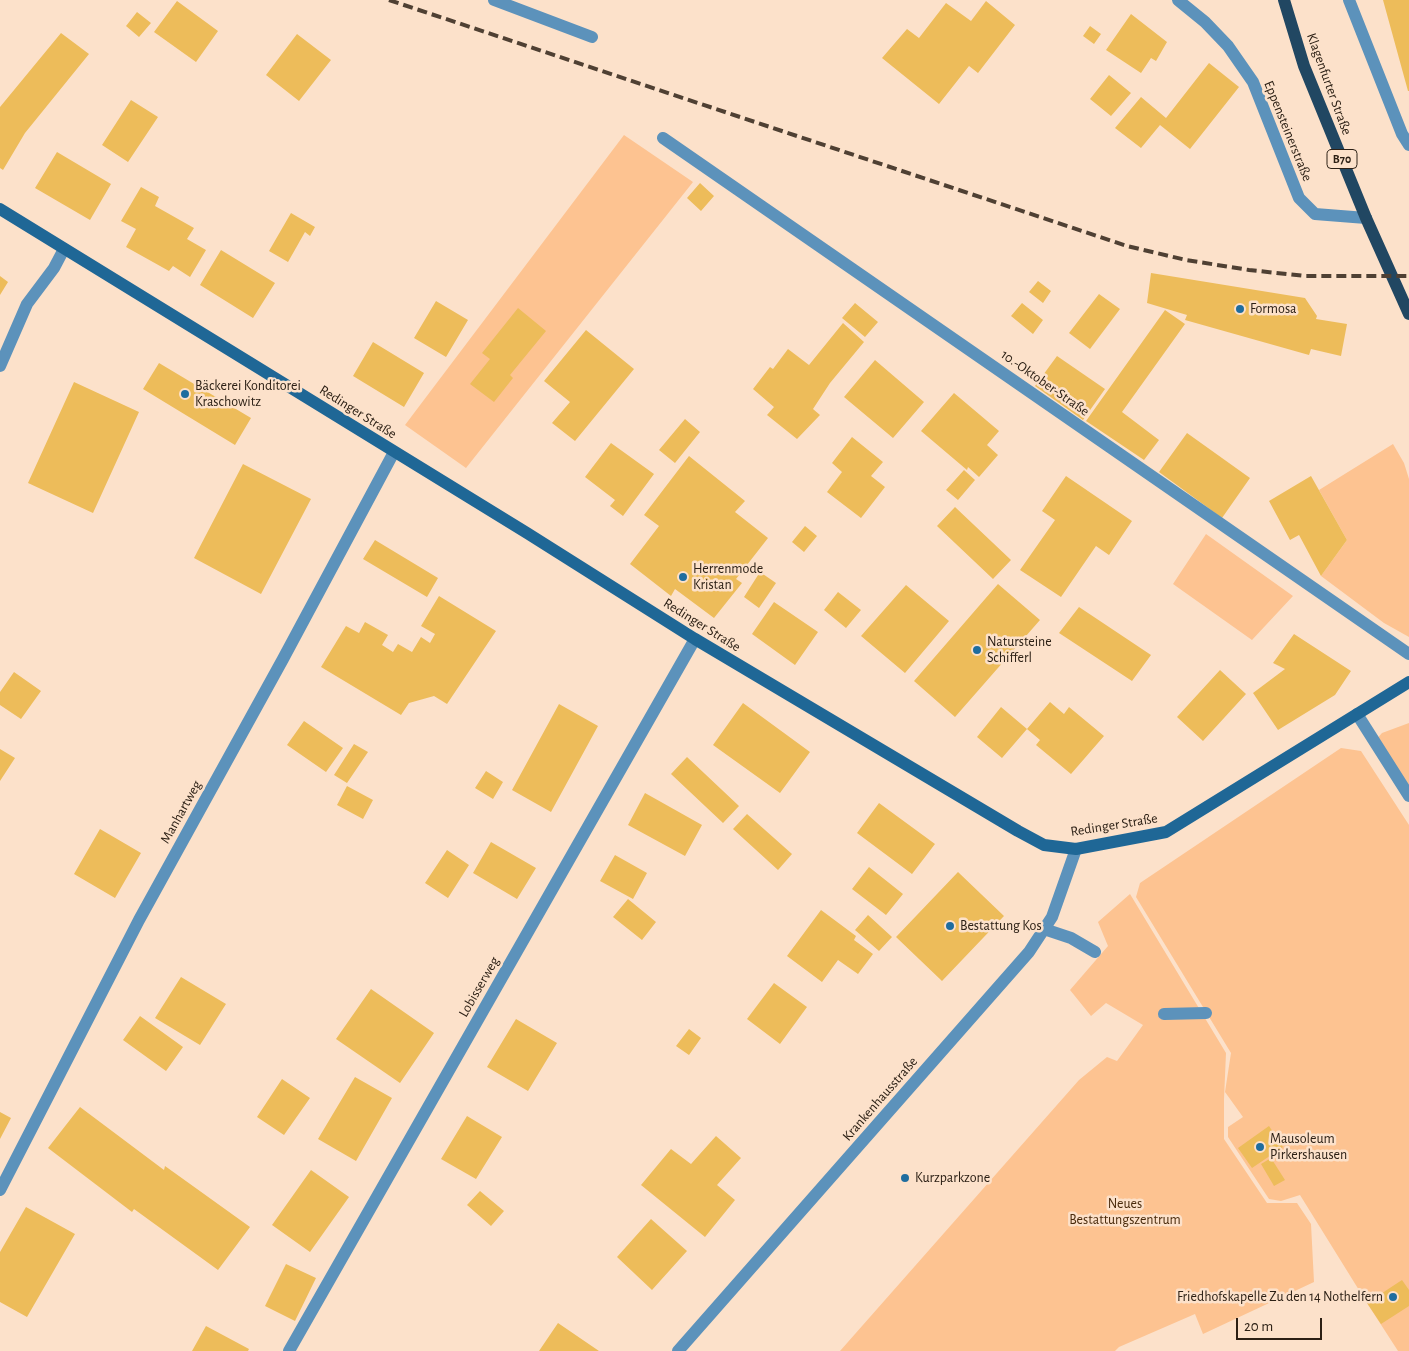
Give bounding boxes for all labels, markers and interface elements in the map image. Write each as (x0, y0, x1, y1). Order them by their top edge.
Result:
street label: Klagenfurter Straße (1303, 31, 1355, 137)
street label: Eppensteinerstraße (1260, 78, 1316, 184)
road number: B70 (1327, 150, 1357, 168)
place label: Formosa (1250, 301, 1297, 317)
marker: Formosa (1234, 303, 1246, 315)
street label: 10.-Oktober-Straße (997, 346, 1093, 420)
place label: Bäckerei Konditorei Kraschowitz (195, 378, 301, 411)
street label: Redinger Straße (316, 382, 400, 442)
marker: Bäckerei Konditorei Kraschowitz (179, 388, 191, 400)
place label: Herrenmode Kristan (693, 561, 763, 594)
marker: Herrenmode Kristan (677, 571, 689, 583)
street label: Redinger Straße (660, 595, 744, 655)
place label: Natursteine Schifferl (987, 634, 1052, 666)
marker: Natursteine Schifferl (971, 644, 983, 656)
street label: Manhartweg (157, 778, 205, 846)
street label: Redinger Straße (1069, 810, 1159, 840)
place label: Bestattung Kos (960, 918, 1042, 934)
marker: Bestattung Kos (944, 920, 956, 932)
street label: Lobisserweg (455, 954, 503, 1020)
street label: Krankenhausstraße (839, 1053, 921, 1145)
place label: Mausoleum Pirkershausen (1270, 1131, 1347, 1164)
marker: Mausoleum Pirkershausen (1254, 1141, 1266, 1153)
place label: Kurzparkzone (915, 1170, 990, 1186)
marker: Kurzparkzone (899, 1172, 911, 1184)
park label: Neues Bestattungszentrum (1069, 1196, 1181, 1228)
place label: Friedhofskapelle Zu den 14 Nothelfern (1177, 1289, 1383, 1305)
marker: Friedhofskapelle Zu den 14 Nothelfern (1387, 1291, 1399, 1303)
scale bar (1239, 1308, 1325, 1340)
text: 20 m (1244, 1319, 1273, 1334)

